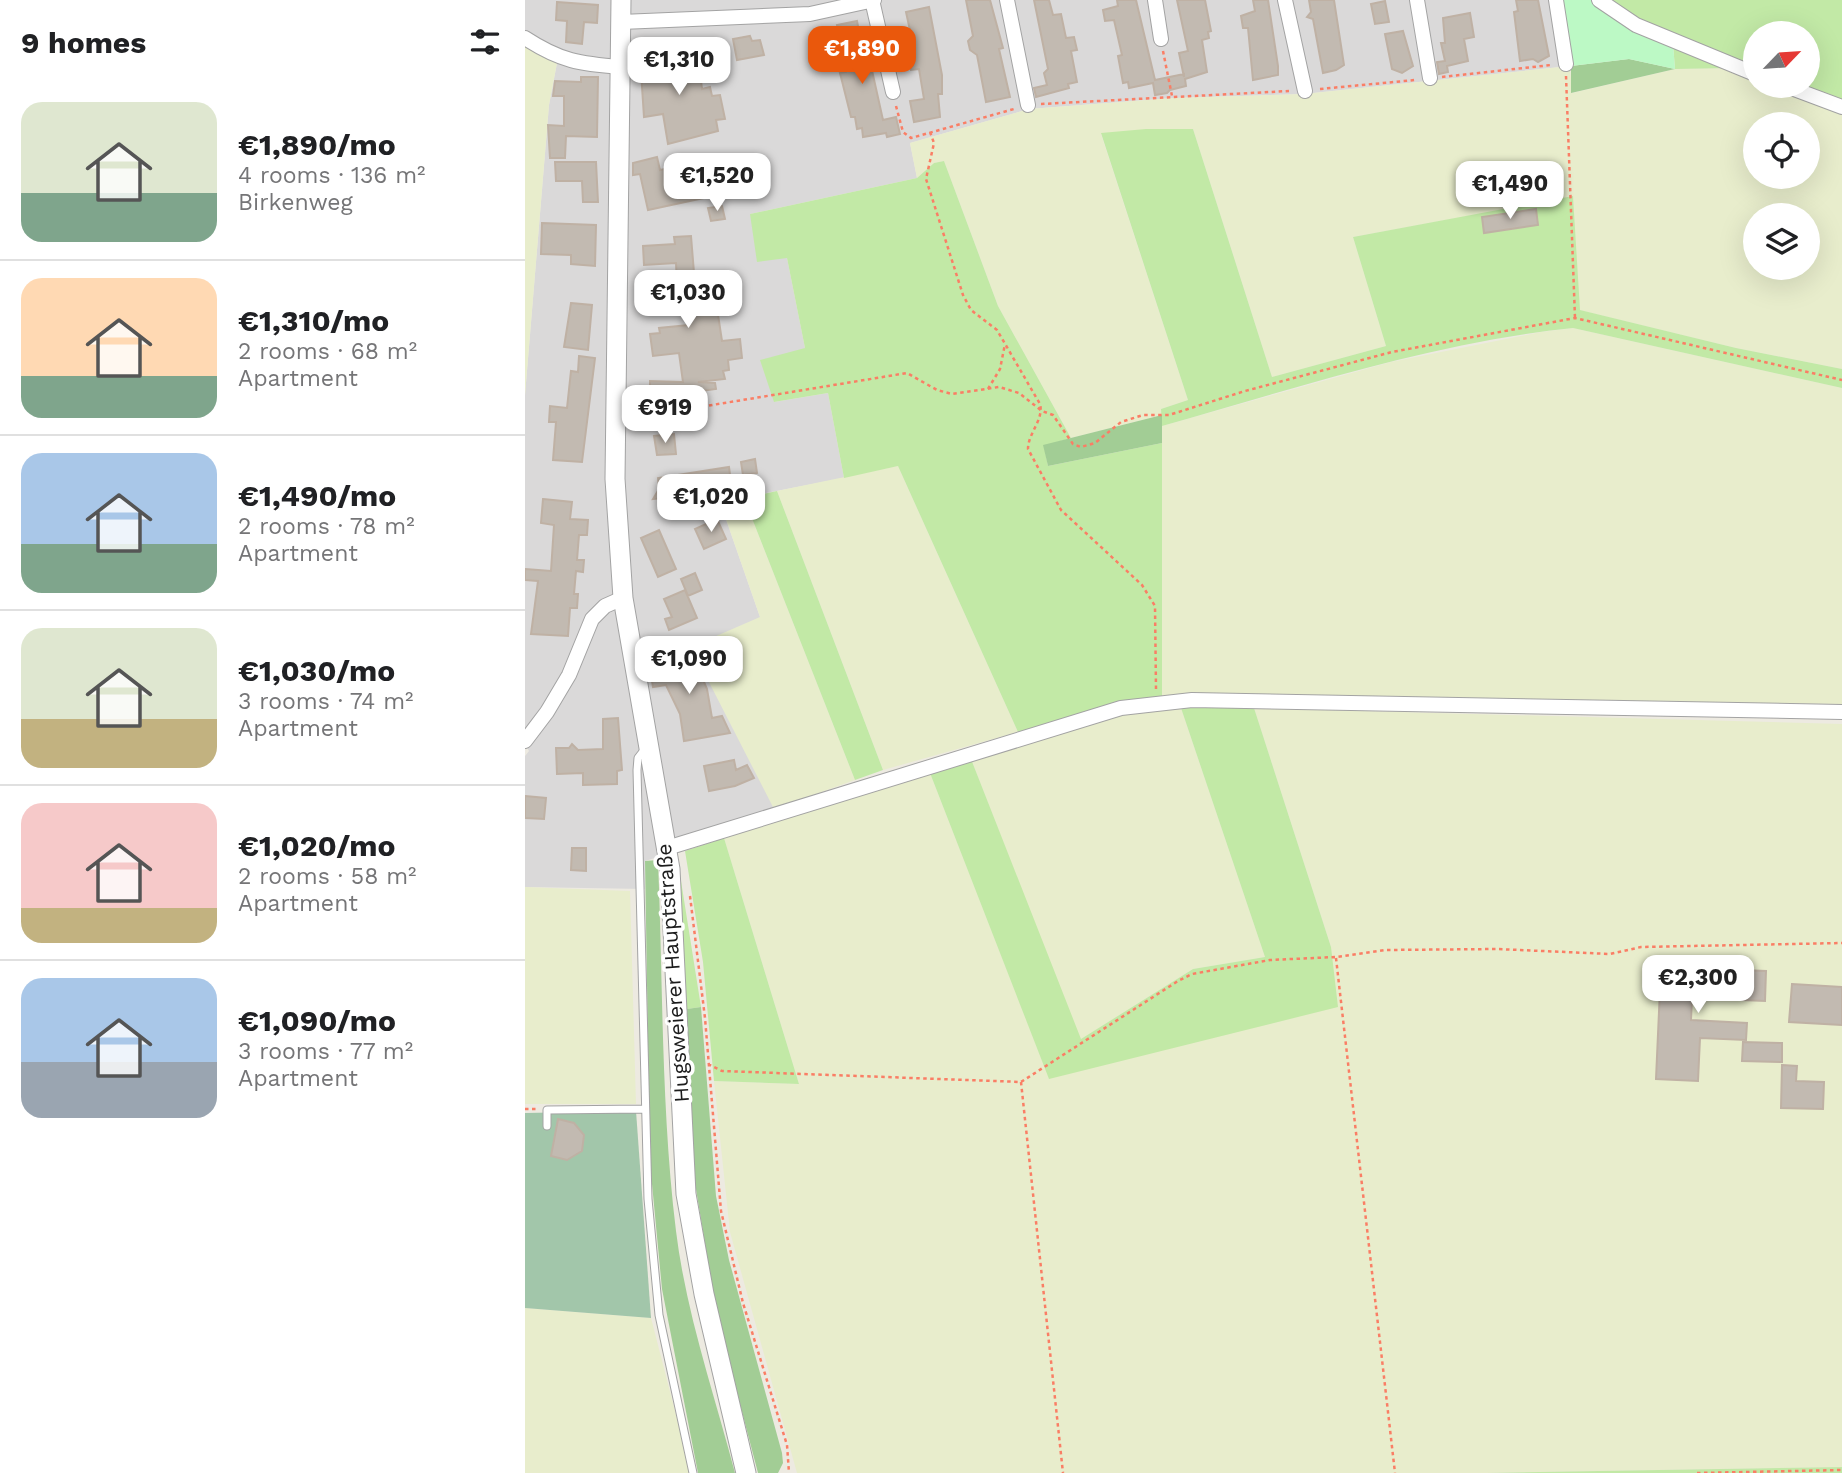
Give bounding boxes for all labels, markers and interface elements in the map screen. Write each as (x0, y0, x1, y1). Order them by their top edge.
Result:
north arrow (1743, 21, 1820, 98)
map controls (1743, 21, 1820, 280)
icon: filters (466, 23, 504, 61)
text: 9 homes (21, 25, 146, 60)
pin: €1,890 (805, 27, 919, 86)
text: €1,890 (824, 35, 900, 62)
pin: €1,310 (622, 38, 736, 97)
text: €1,310 (643, 46, 715, 73)
button: locate (1743, 112, 1820, 189)
text: €1,890/mo (238, 127, 396, 162)
icon: home (77, 130, 161, 214)
pin: €1,520 (660, 154, 774, 213)
text: 4 rooms · 136 m² (238, 162, 426, 189)
text: €1,520 (680, 162, 754, 189)
pin: €1,490 (1453, 162, 1567, 221)
text: €1,490 (1472, 170, 1548, 197)
text: Birkenweg (238, 189, 353, 216)
button: layers (1743, 203, 1820, 280)
pin: €1,030 (631, 270, 745, 330)
text: €1,030 (650, 279, 726, 306)
text: €1,310/mo (238, 303, 389, 338)
icon: home (77, 306, 161, 390)
text: 2 rooms · 68 m² (238, 338, 417, 365)
text: Apartment (238, 365, 358, 392)
pin: €919 (624, 386, 706, 445)
text: €919 (638, 394, 692, 421)
pin: €1,020 (654, 475, 768, 534)
text: €1,490/mo (238, 478, 396, 513)
icon: home (77, 481, 161, 565)
text: €1,020 (673, 483, 749, 510)
text: 2 rooms · 78 m² (238, 513, 415, 540)
text: Apartment (238, 540, 358, 567)
pin: €1,090 (632, 636, 746, 696)
text: €1,090 (651, 645, 727, 672)
text: €1,030/mo (238, 653, 395, 688)
icon: home (77, 656, 161, 740)
text: 3 rooms · 74 m² (238, 688, 413, 715)
text: Apartment (238, 715, 358, 742)
text: €1,020/mo (238, 828, 395, 863)
icon: home (77, 831, 161, 915)
street label: Hugsweierer Hauptstraße (651, 843, 694, 1103)
text: 2 rooms · 58 m² (238, 863, 417, 890)
text: Apartment (238, 890, 358, 917)
pin: €2,300 (1641, 956, 1755, 1015)
text: €2,300 (1658, 964, 1738, 991)
text: €1,090/mo (238, 1003, 396, 1038)
icon: home (77, 1006, 161, 1090)
text: 3 rooms · 77 m² (238, 1038, 413, 1065)
text: Apartment (238, 1065, 358, 1092)

